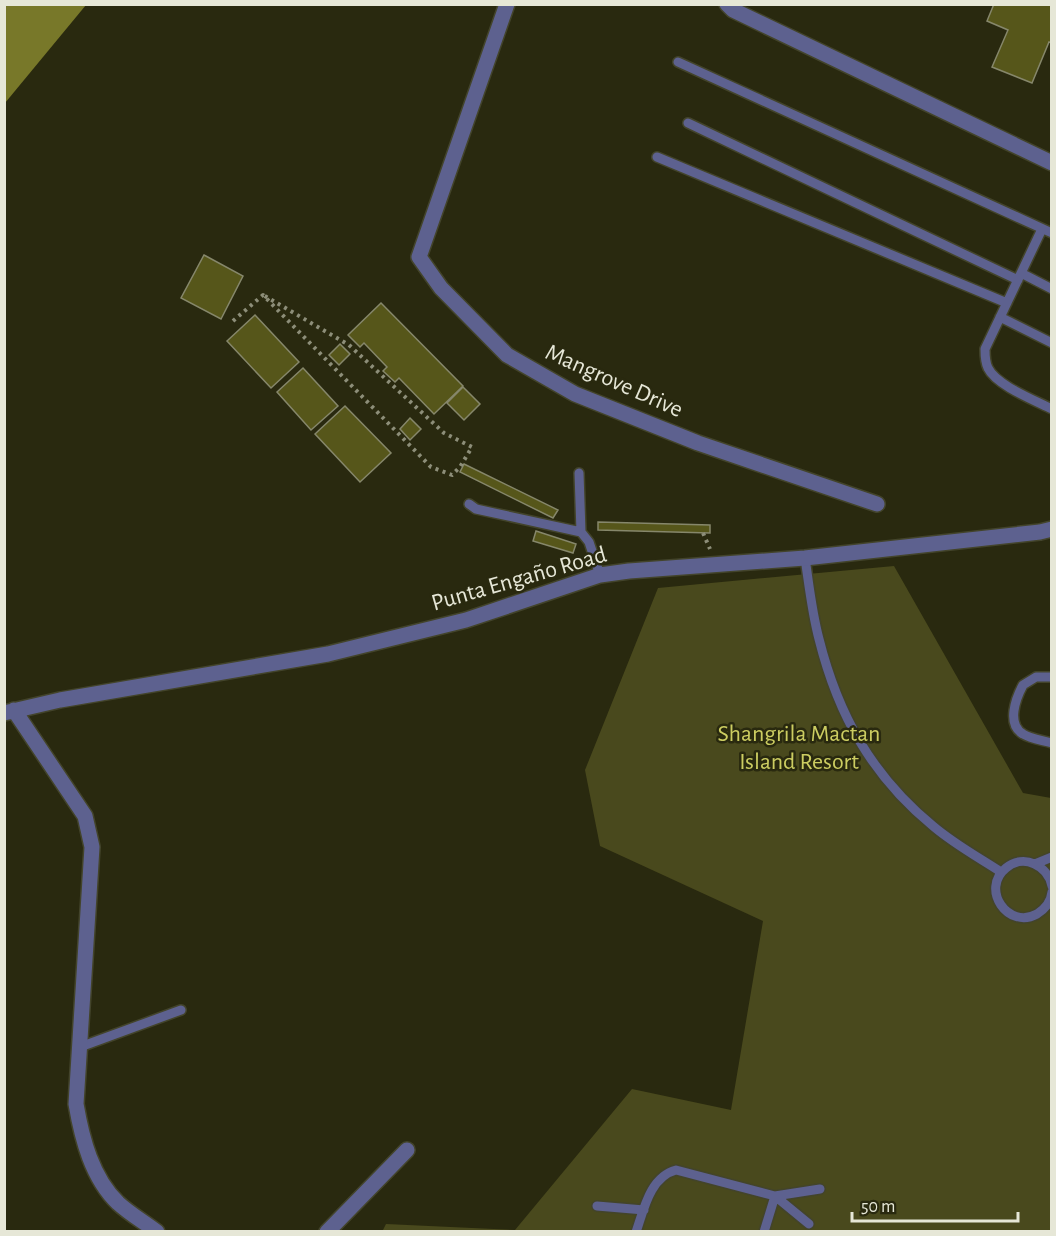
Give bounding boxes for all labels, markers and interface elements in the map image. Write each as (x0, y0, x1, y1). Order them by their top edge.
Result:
street label: Mangrove Drive (542, 340, 686, 422)
street label: Punta Engaño Road (429, 543, 609, 615)
park label: Shangrila Mactan Island Resort (718, 722, 880, 774)
scale bar (852, 1185, 1018, 1223)
text: 50 m (861, 1198, 895, 1216)

